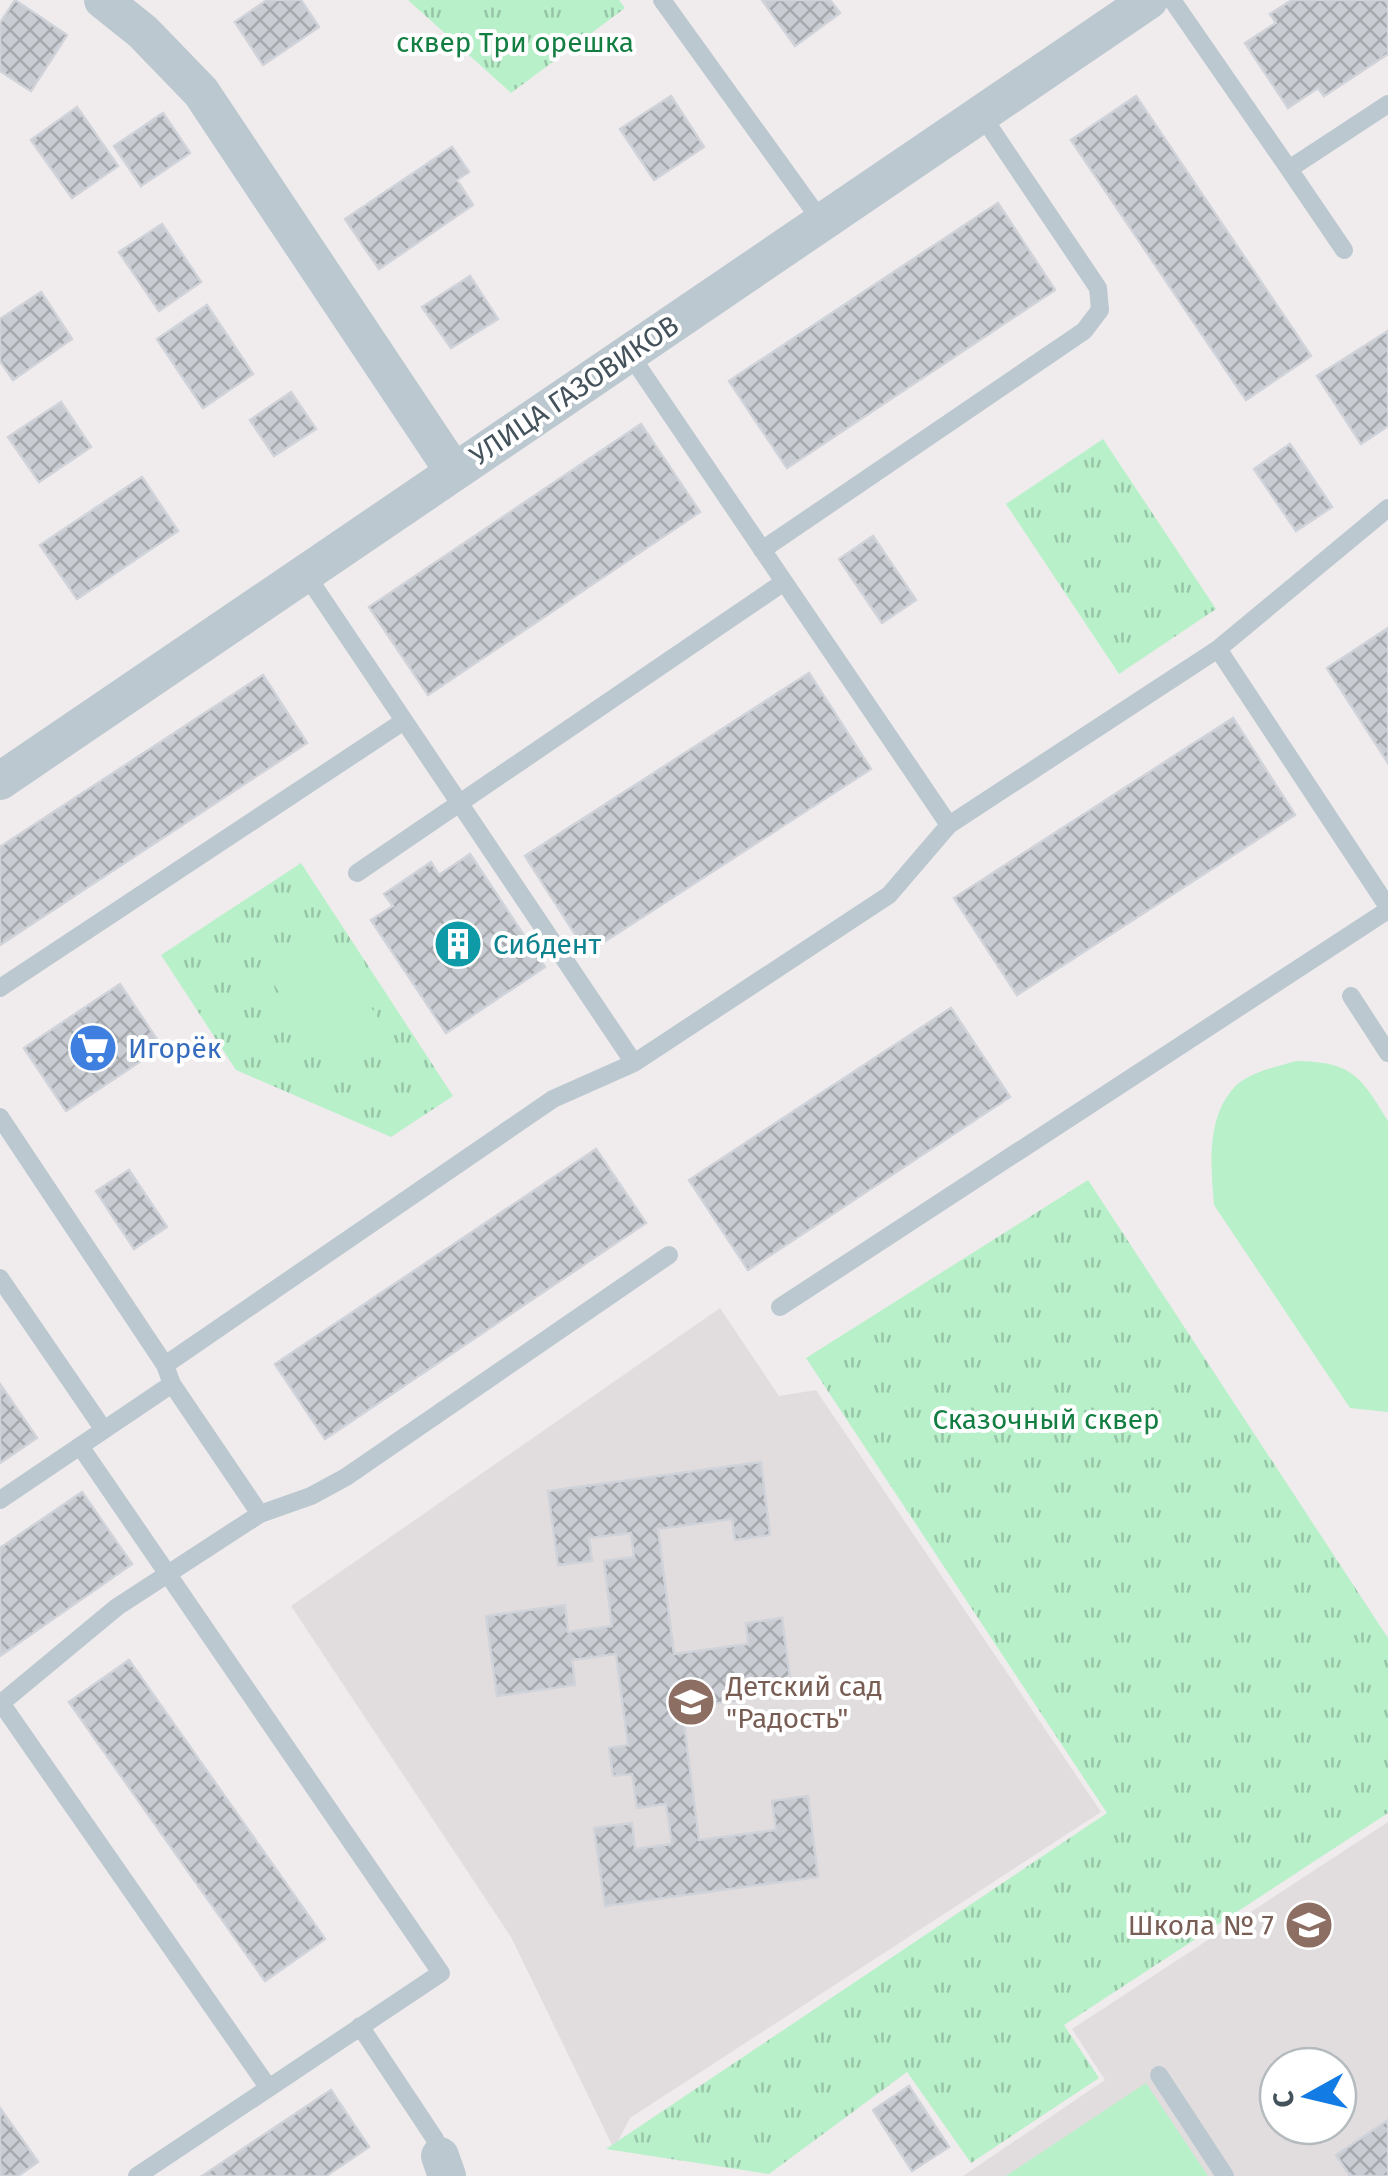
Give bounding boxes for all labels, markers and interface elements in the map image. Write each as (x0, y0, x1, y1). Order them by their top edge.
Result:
park label: сквер Три орешка (396, 26, 634, 59)
street label: УЛИЦА ГАЗОВИКОВ (464, 308, 685, 472)
building icon: Сибдент (432, 918, 484, 970)
place label: Сибдент (493, 928, 601, 961)
supermarket icon: Игорёк (67, 1022, 119, 1074)
place label: Игорёк (128, 1032, 222, 1065)
park label: Сказочный сквер (932, 1403, 1160, 1436)
place label: Детский сад "Радость" (725, 1670, 883, 1735)
school or university icon: Детский сад "Радость" (665, 1676, 717, 1728)
school or university icon: Школа № 7 (1283, 1899, 1335, 1951)
place label: Школа № 7 (1128, 1909, 1274, 1942)
north arrow (1258, 2046, 1358, 2146)
text: С (1266, 2089, 1301, 2110)

